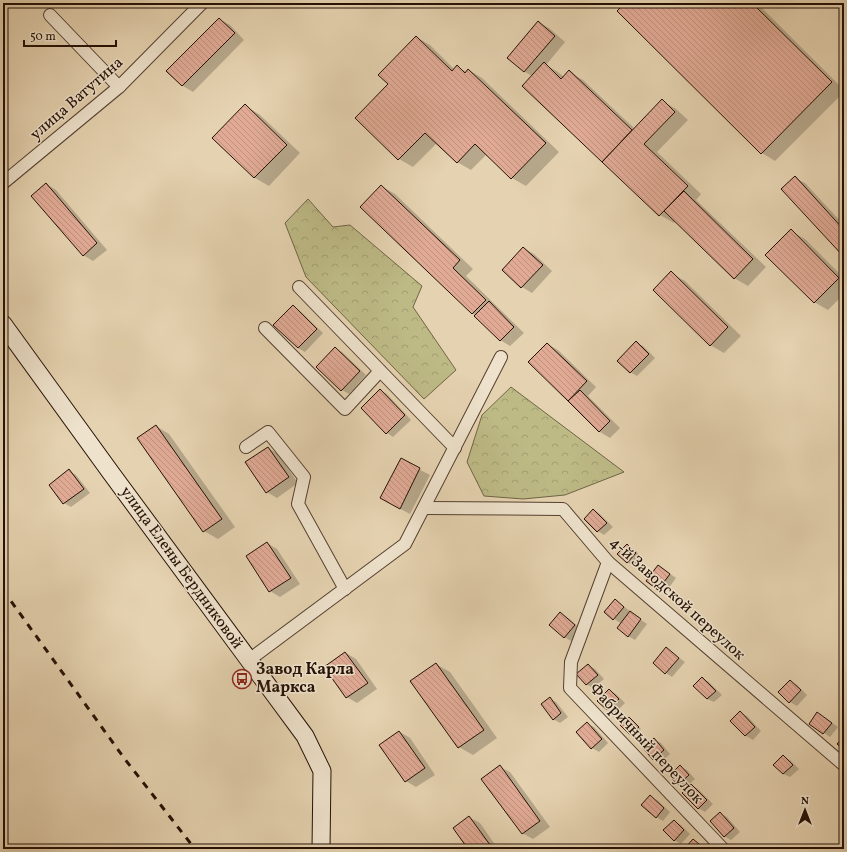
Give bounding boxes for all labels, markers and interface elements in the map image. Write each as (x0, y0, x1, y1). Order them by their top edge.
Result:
scale bar (24, 22, 116, 48)
text: 50 m (30, 29, 56, 45)
street label: улица Ватутина (26, 52, 128, 146)
street label: улица Елены Бердниковой (114, 482, 248, 654)
street label: 4-й Заводской переулок (604, 532, 750, 666)
place label: Завод Карла Маркса (256, 659, 354, 699)
bus stop icon: Завод Карла Маркса (231, 668, 253, 690)
street label: Фабричный переулок (584, 679, 708, 810)
north arrow (785, 790, 825, 830)
text: N (801, 794, 809, 809)

